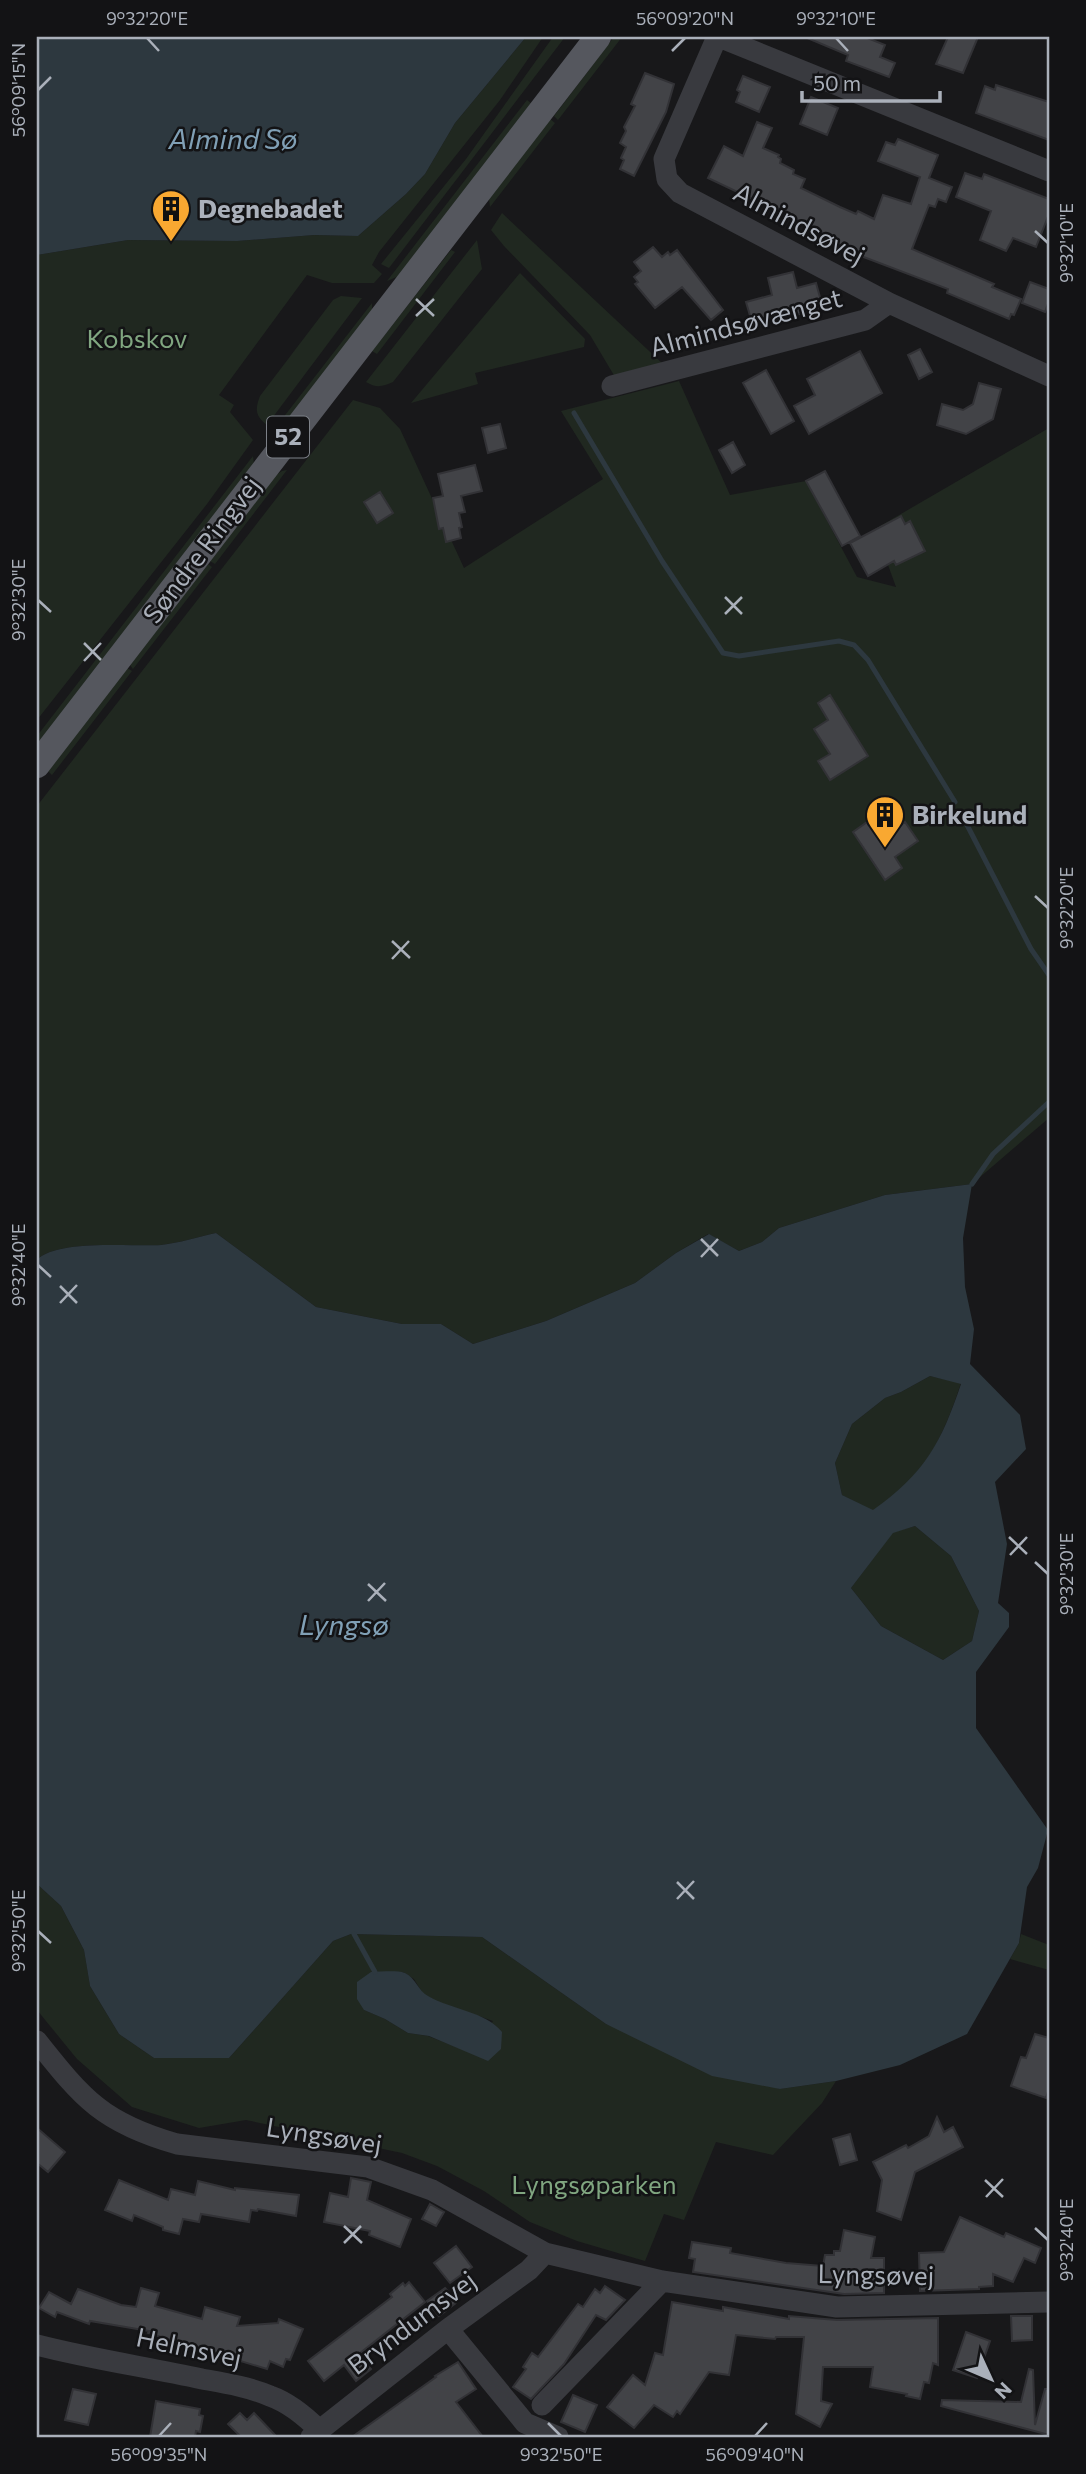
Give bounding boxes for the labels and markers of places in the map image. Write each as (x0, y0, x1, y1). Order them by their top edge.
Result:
building icon: Degnebadet (150, 188, 192, 243)
place label: Degnebadet (198, 192, 343, 223)
building icon: Birkelund (864, 794, 906, 849)
place label: Birkelund (912, 798, 1027, 829)

